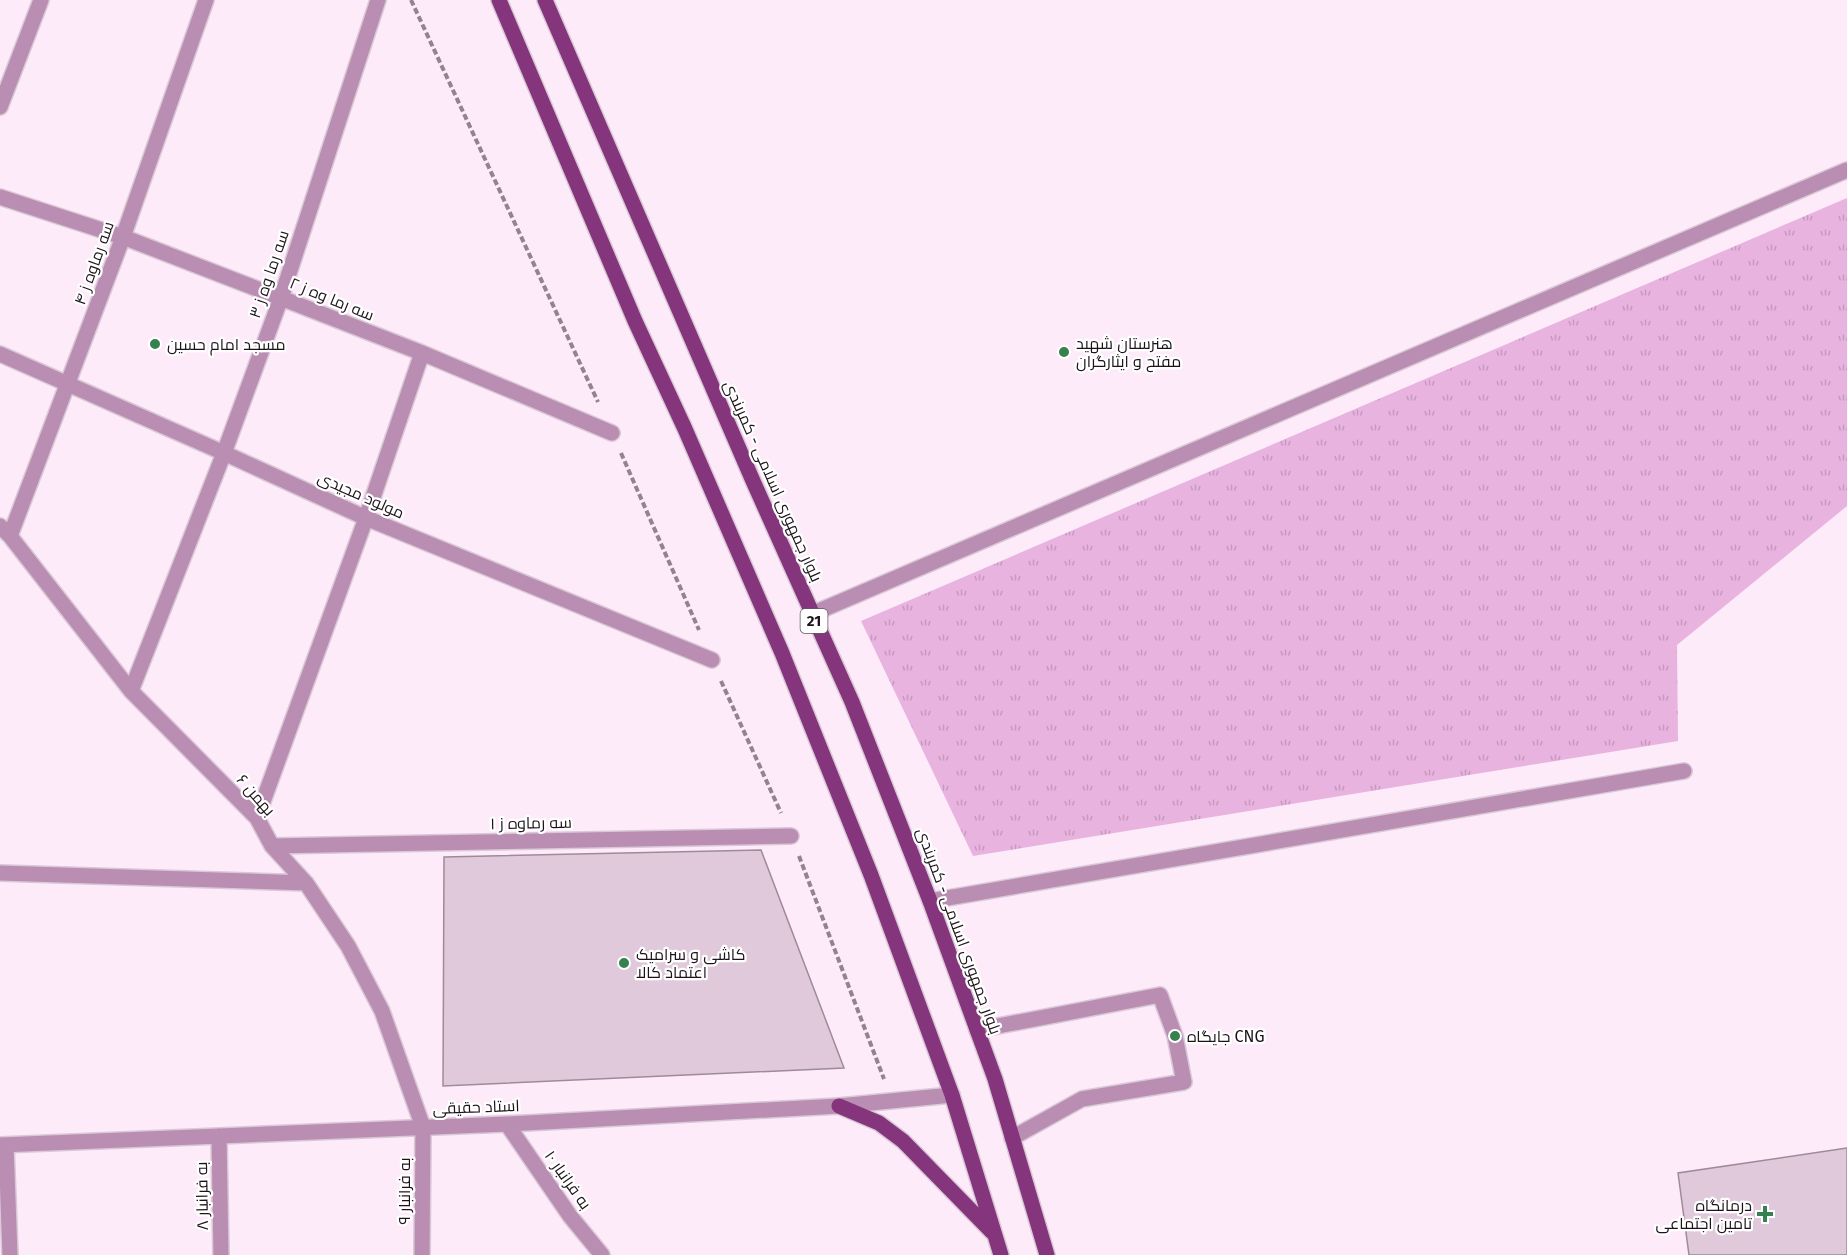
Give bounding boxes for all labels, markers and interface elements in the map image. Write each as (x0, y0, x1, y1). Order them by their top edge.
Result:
street label: سه رماوه ز ۴ (70, 219, 118, 307)
street label: سه رما وه ز ۳ (245, 228, 293, 320)
street label: سه رما وه ز ۲ (287, 273, 377, 325)
place label: هنرستان شهید مفتح و ایثارگران (1076, 334, 1181, 373)
place label: مسجد امام حسین (167, 335, 286, 356)
marker: مسجد امام حسین (148, 337, 162, 351)
marker: هنرستان شهید مفتح و ایثارگران (1057, 345, 1071, 359)
street label: بلوار جمهوری اسلامی - کمربندی (719, 377, 826, 585)
street label: مولود مجیدی (314, 467, 407, 523)
road number: 21 (800, 609, 828, 633)
street label: بهمن ۶ (232, 770, 279, 820)
street label: سه رماوه ز ۱ (490, 813, 572, 833)
street label: بلوار جمهوری اسلامی - کمربندی (912, 825, 1005, 1037)
place label: کاشی و سرامیک اعتماد کالا (636, 945, 745, 982)
marker: کاشی و سرامیک اعتماد کالا (617, 956, 631, 970)
place label: جایگاه CNG (1187, 1027, 1265, 1046)
marker: جایگاه CNG (1168, 1029, 1182, 1043)
street label: استاد حقیقی (432, 1096, 520, 1119)
street label: به فرانبار ۱۰ (541, 1147, 595, 1213)
street label: به فرانبار ۹ (395, 1157, 414, 1225)
street label: به فرانبار ۸ (192, 1161, 212, 1231)
place label: درمانگاه تامین اجتماعی (1656, 1196, 1753, 1234)
marker: درمانگاه تامین اجتماعی (1756, 1205, 1774, 1223)

